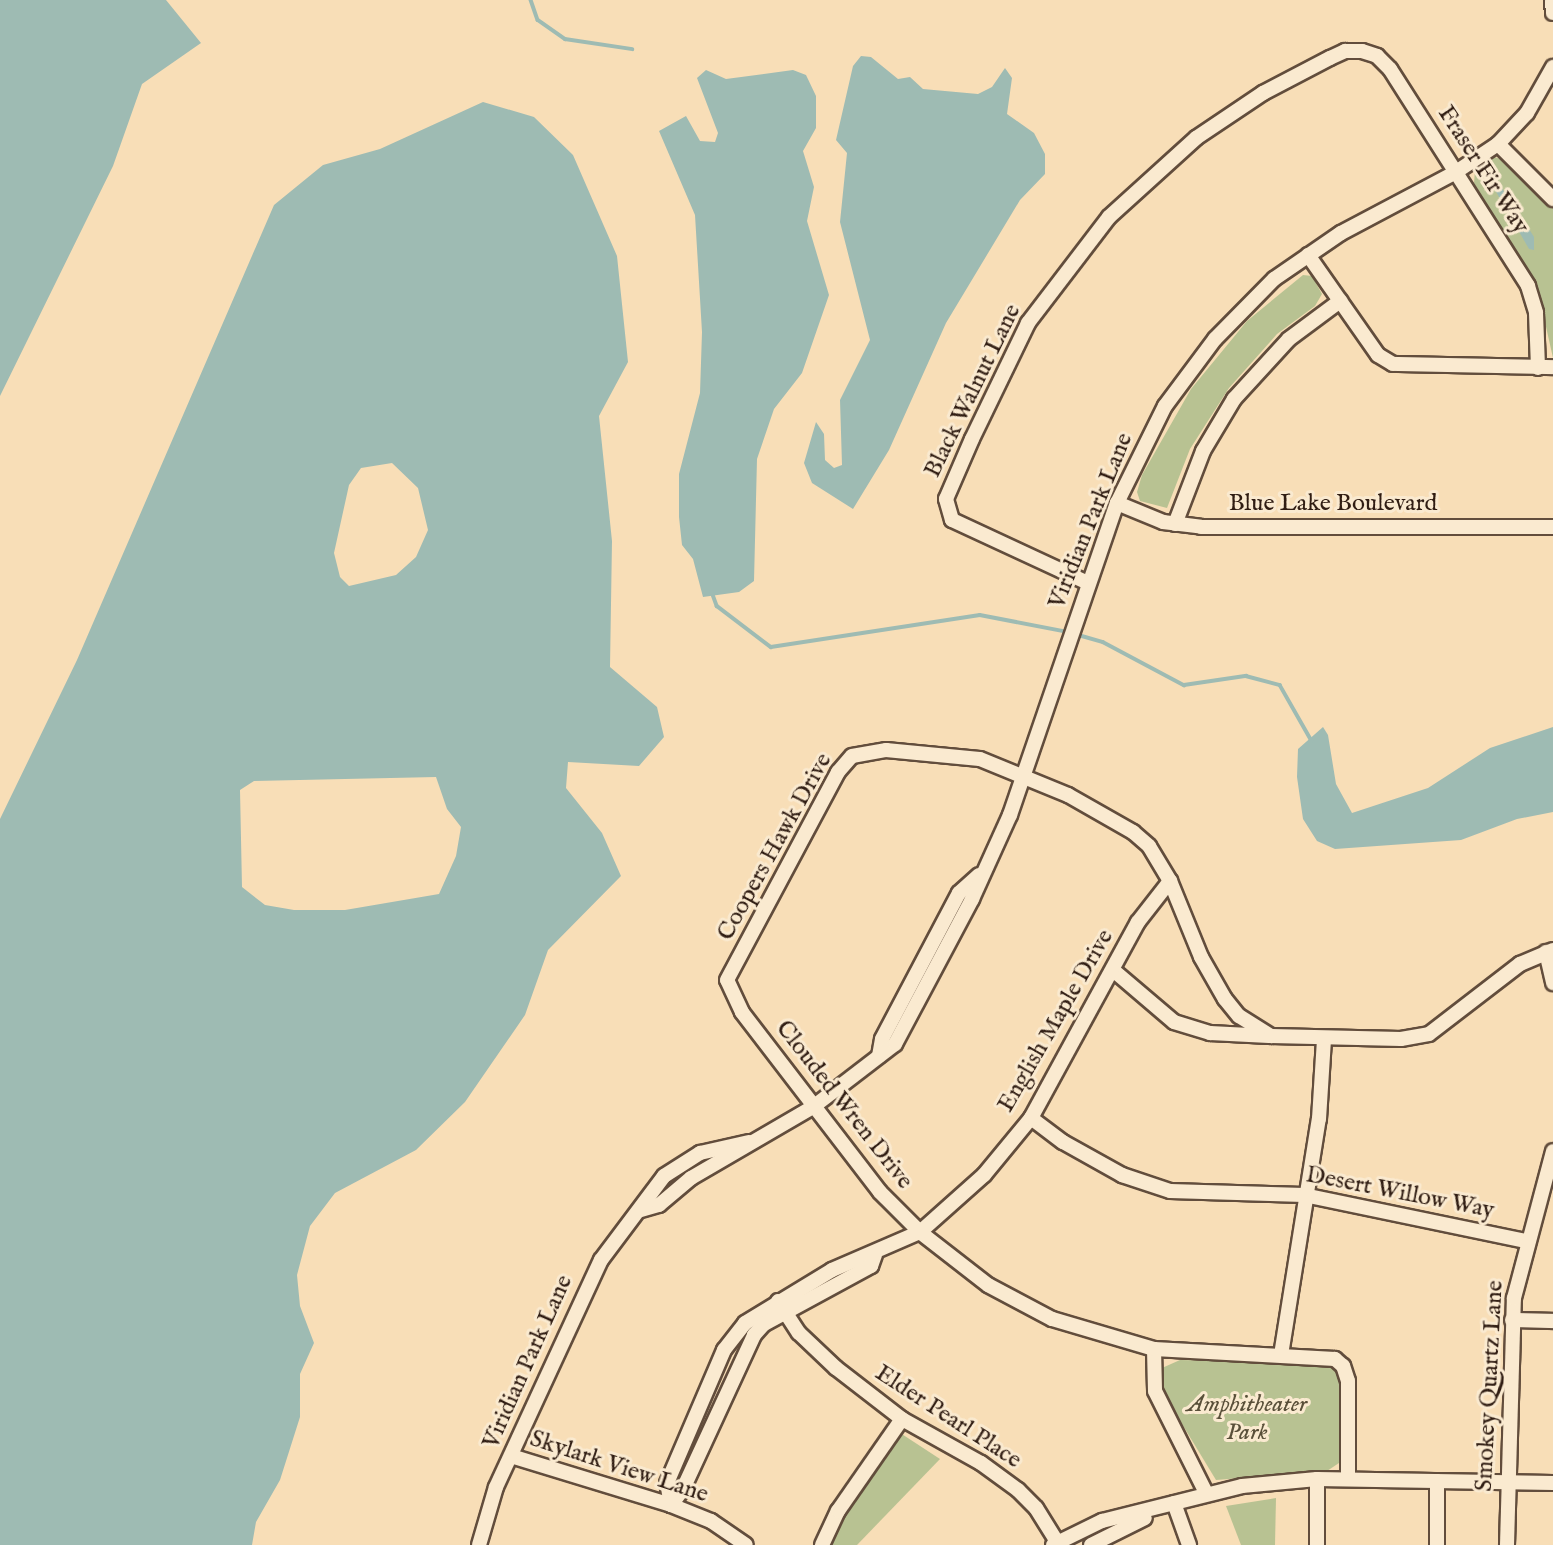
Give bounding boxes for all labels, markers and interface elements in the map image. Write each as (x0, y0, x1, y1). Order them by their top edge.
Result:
street label: Fraser Fir Way (1431, 101, 1535, 239)
street label: Black Walnut Lane (919, 300, 1027, 482)
street label: Viridian Park Lane (1043, 429, 1139, 613)
street label: Blue Lake Boulevard (1229, 490, 1437, 518)
street label: Coopers Hawk Drive (712, 748, 838, 946)
street label: English Maple Drive (992, 924, 1120, 1118)
street label: Clouded Wren Drive (769, 1015, 919, 1195)
street label: Desert Willow Way (1303, 1161, 1497, 1225)
street label: Viridian Park Lane (477, 1271, 579, 1453)
street label: Smokey Quartz Lane (1470, 1280, 1510, 1492)
street label: Elder Pearl Place (869, 1359, 1027, 1475)
park label: Amphitheater Park (1187, 1391, 1307, 1447)
street label: Skylark View Lane (526, 1425, 712, 1509)

